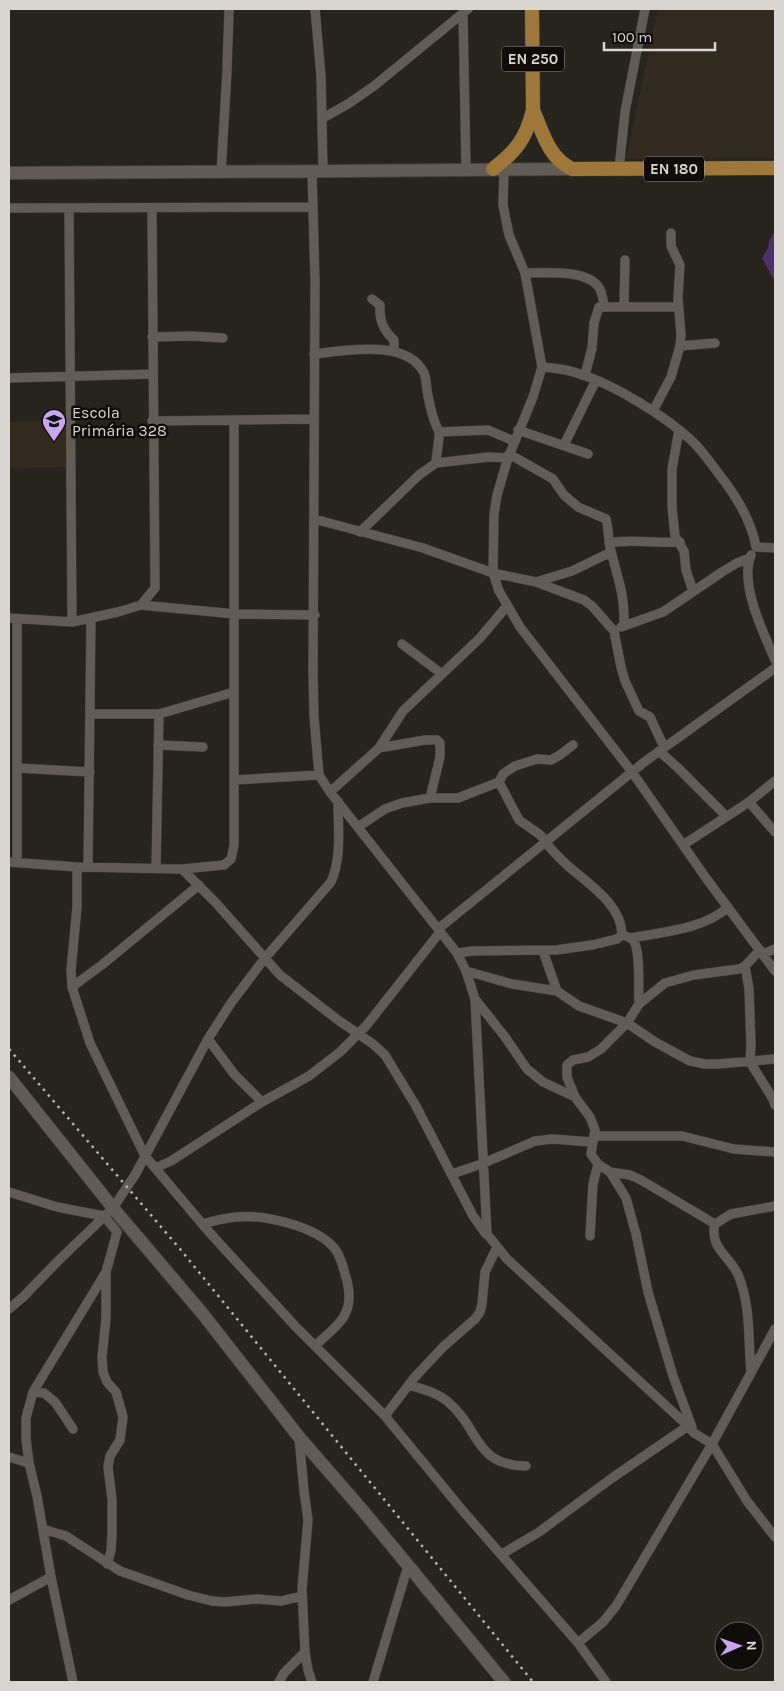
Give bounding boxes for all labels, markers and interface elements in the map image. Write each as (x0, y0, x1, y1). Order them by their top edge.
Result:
scale bar (604, 20, 715, 52)
text: 100 m (612, 28, 652, 46)
road number: EN 250 (502, 46, 564, 72)
road number: EN 180 (644, 156, 704, 182)
place label: Escola Primária 328 (72, 403, 167, 440)
school or university icon: Escola Primária 328 (41, 408, 67, 442)
north arrow (714, 1621, 764, 1671)
text: N (743, 1640, 760, 1651)

